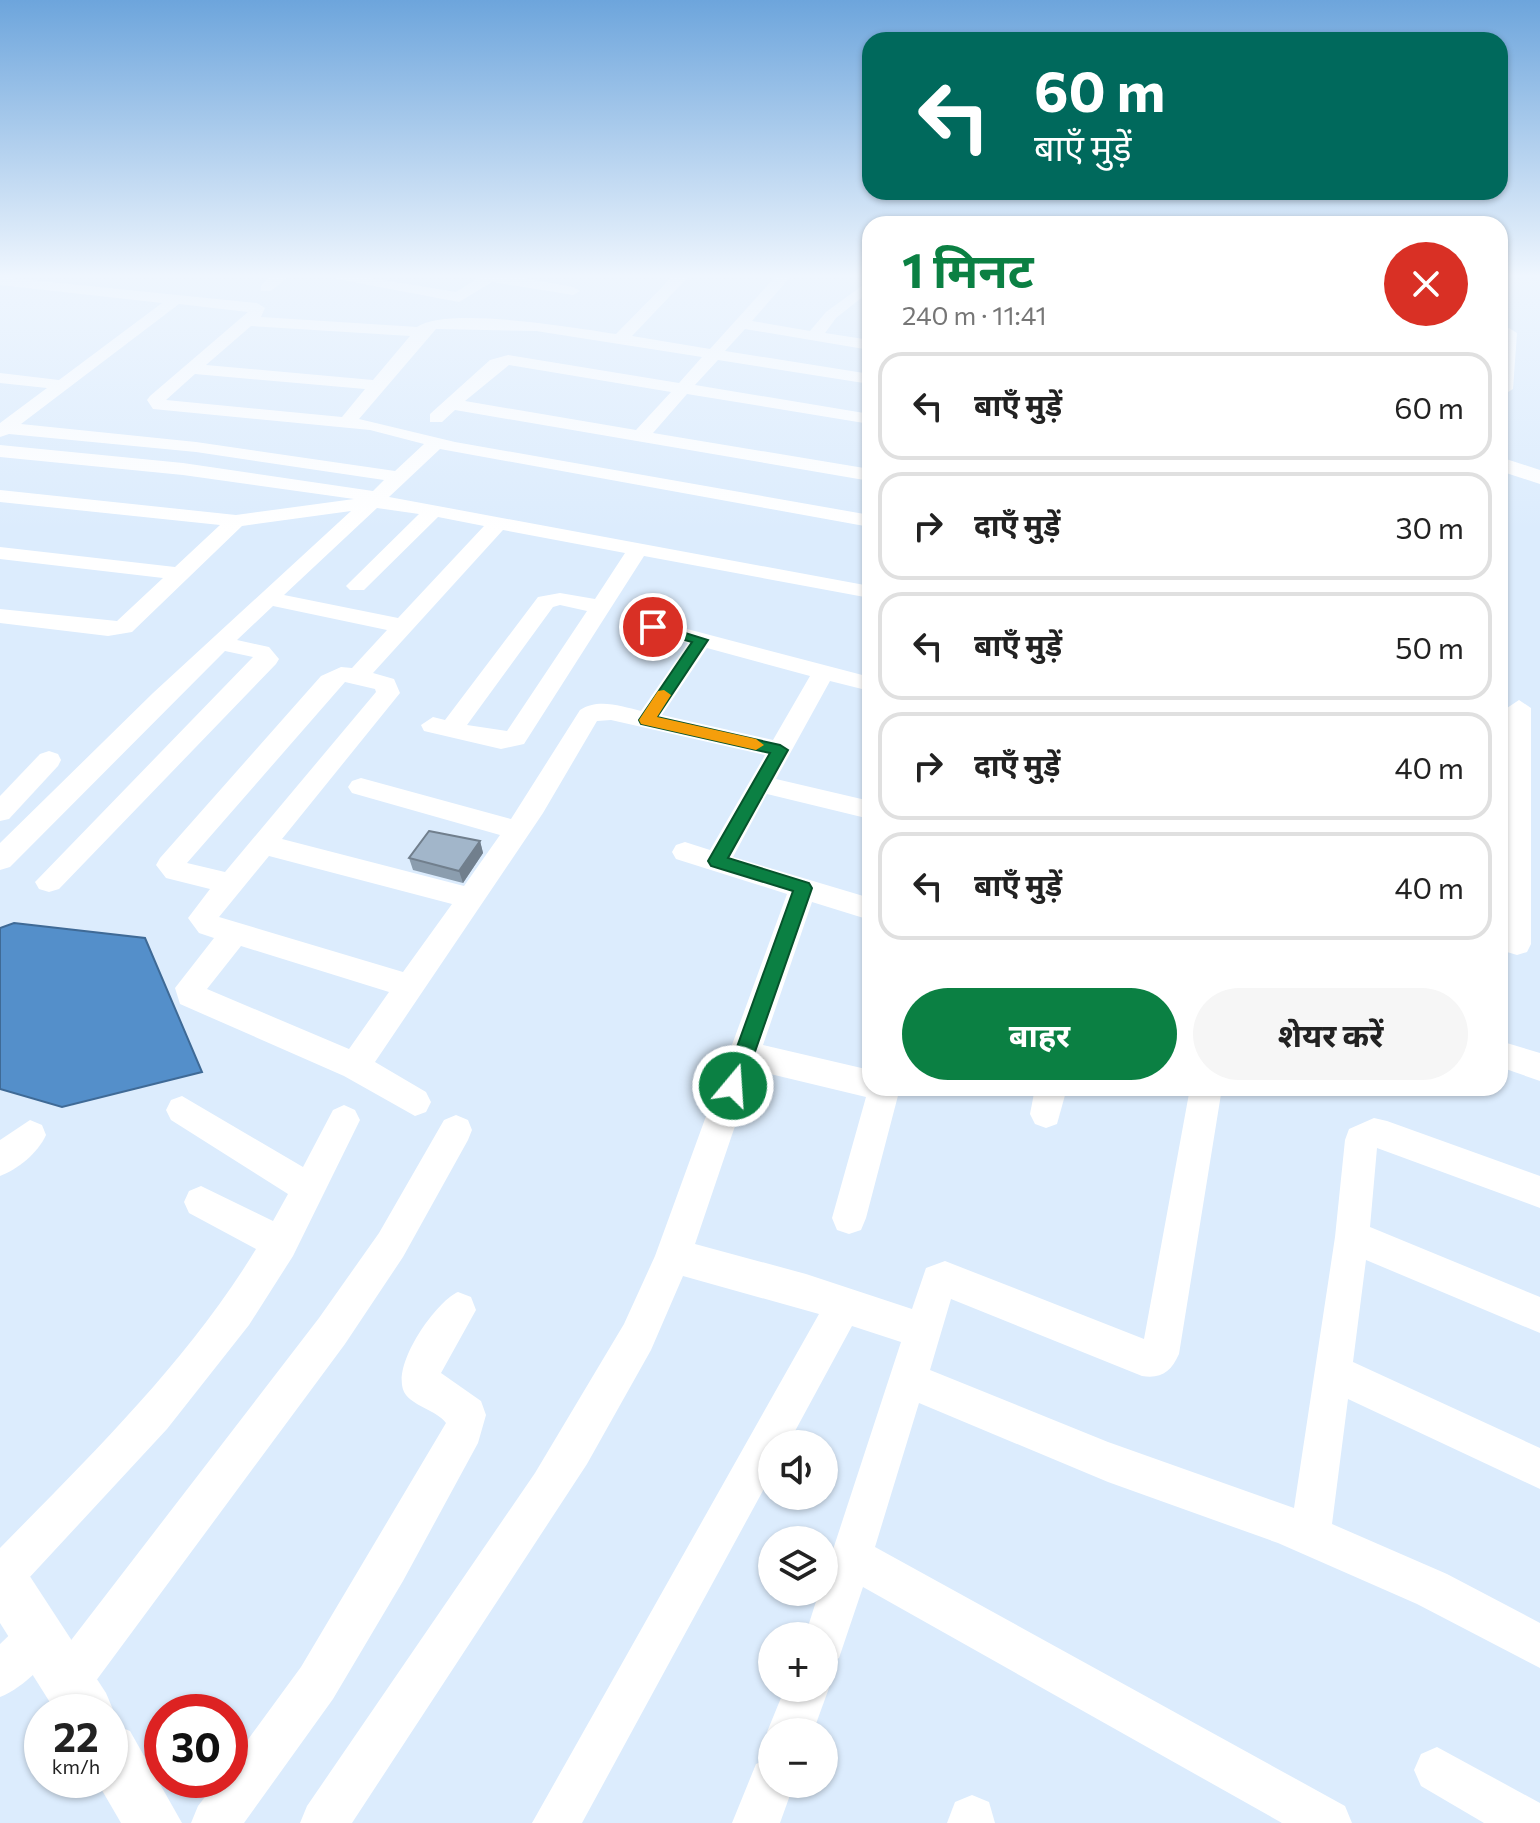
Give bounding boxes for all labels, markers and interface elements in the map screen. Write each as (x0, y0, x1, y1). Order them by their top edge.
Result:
text: 60 m (1034, 55, 1165, 124)
icon: left (902, 64, 1006, 168)
text: बाएँ मुड़ें (1034, 124, 1131, 168)
text: 1 मिनट (902, 239, 1034, 298)
button: close (1384, 242, 1468, 326)
text: 240 m · 11:41 (902, 299, 1047, 330)
icon: left (906, 384, 950, 428)
text: बाएँ मुड़ें (974, 385, 1062, 422)
text: 60 m (1394, 388, 1464, 425)
icon: right (906, 504, 950, 548)
text: दाएँ मुड़ें (974, 505, 1060, 542)
text: 30 m (1395, 508, 1464, 545)
pin (619, 593, 687, 661)
icon: arrive (631, 605, 675, 649)
icon: left (906, 624, 950, 668)
text: बाएँ मुड़ें (974, 625, 1062, 662)
text: 50 m (1395, 628, 1464, 665)
icon: right (906, 744, 950, 788)
text: दाएँ मुड़ें (974, 745, 1060, 782)
text: 40 m (1395, 748, 1464, 785)
icon: left (906, 864, 950, 908)
text: बाएँ मुड़ें (974, 865, 1062, 902)
text: 40 m (1395, 868, 1464, 905)
button: बाहर (902, 988, 1177, 1080)
button: शेयर करें (1193, 988, 1468, 1080)
position arrow (691, 1044, 775, 1128)
map controls (758, 1430, 838, 1798)
button: sound (758, 1430, 838, 1510)
button: layers (758, 1526, 838, 1606)
button: + (758, 1622, 838, 1702)
speed limit sign: 30 (144, 1694, 248, 1798)
text: 22 (53, 1711, 99, 1760)
button: − (758, 1718, 838, 1798)
text: km/h (52, 1754, 100, 1778)

